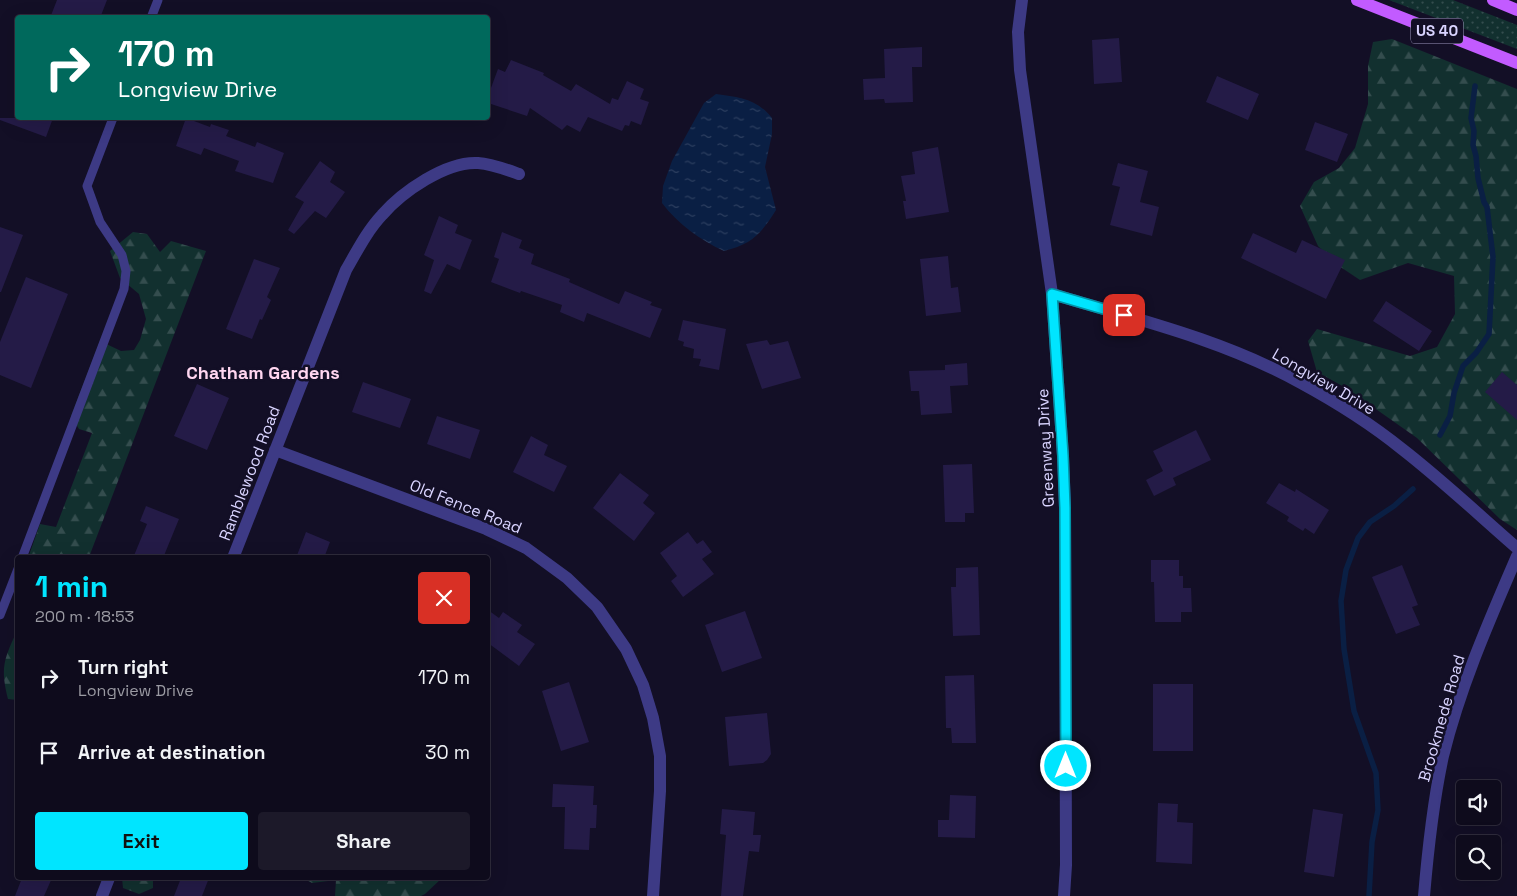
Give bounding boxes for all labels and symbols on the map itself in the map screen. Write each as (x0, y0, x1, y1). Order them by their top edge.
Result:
road number: US 40 (1411, 18, 1463, 44)
pin (1103, 294, 1145, 336)
street label: Longview Drive (1268, 343, 1379, 419)
district label: Chatham Gardens (186, 361, 340, 384)
street label: Greenway Drive (1032, 388, 1059, 508)
street label: Ramblewood Road (214, 403, 285, 544)
street label: Old Fence Road (407, 474, 525, 539)
street label: Brookmede Road (1413, 652, 1470, 784)
position arrow (1039, 739, 1091, 791)

